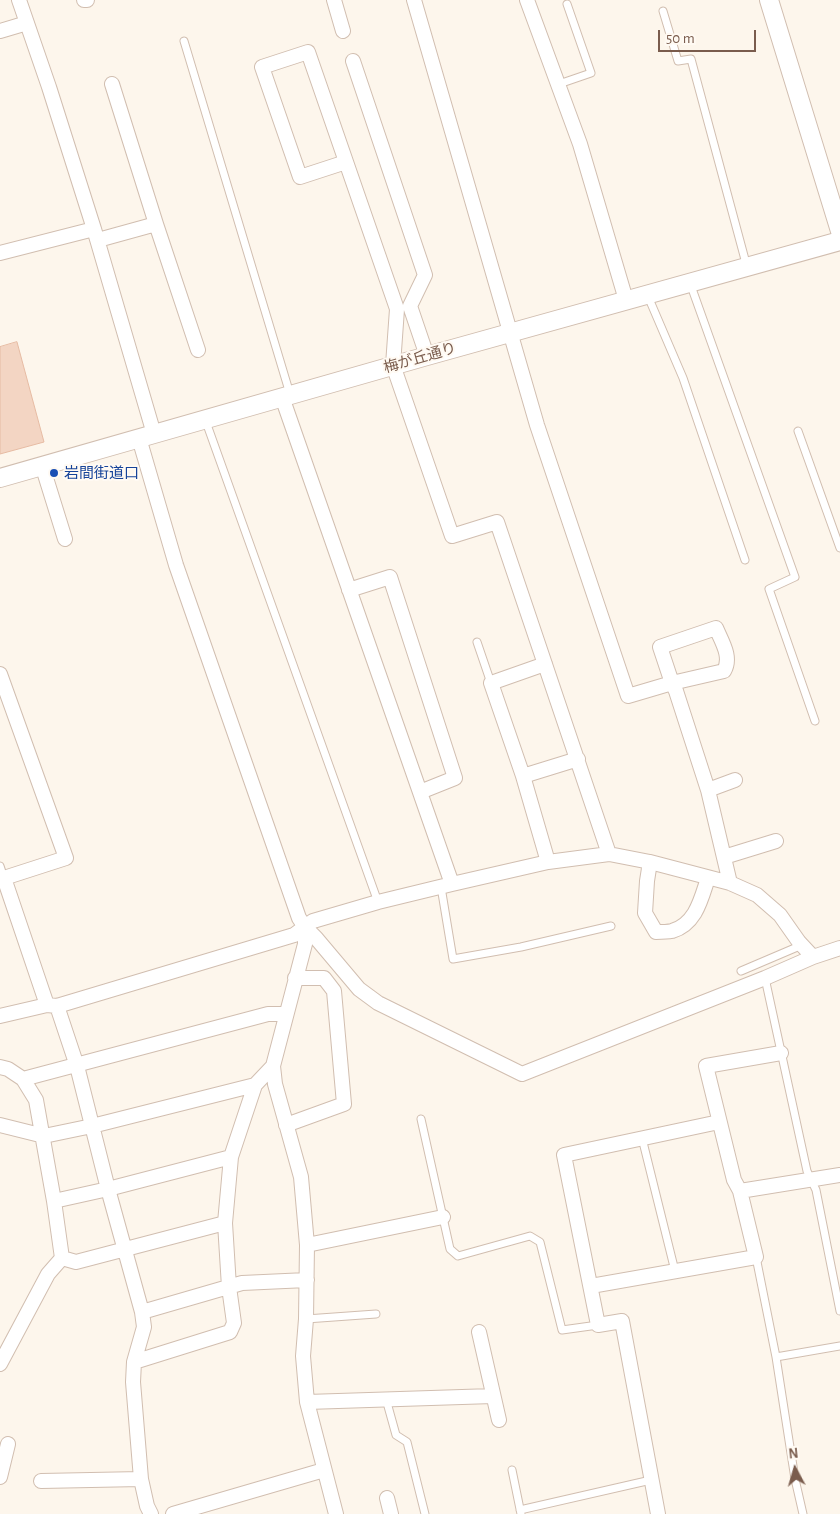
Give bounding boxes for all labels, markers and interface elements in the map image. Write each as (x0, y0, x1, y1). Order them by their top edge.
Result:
scale bar (660, 20, 758, 52)
text: 50 m (666, 31, 695, 46)
street label: 梅が丘通り (381, 339, 459, 377)
place label: 岩間街道口 (64, 464, 139, 482)
marker: 岩間街道口 (48, 467, 60, 479)
north arrow (770, 1444, 820, 1494)
text: N (788, 1447, 799, 1462)

